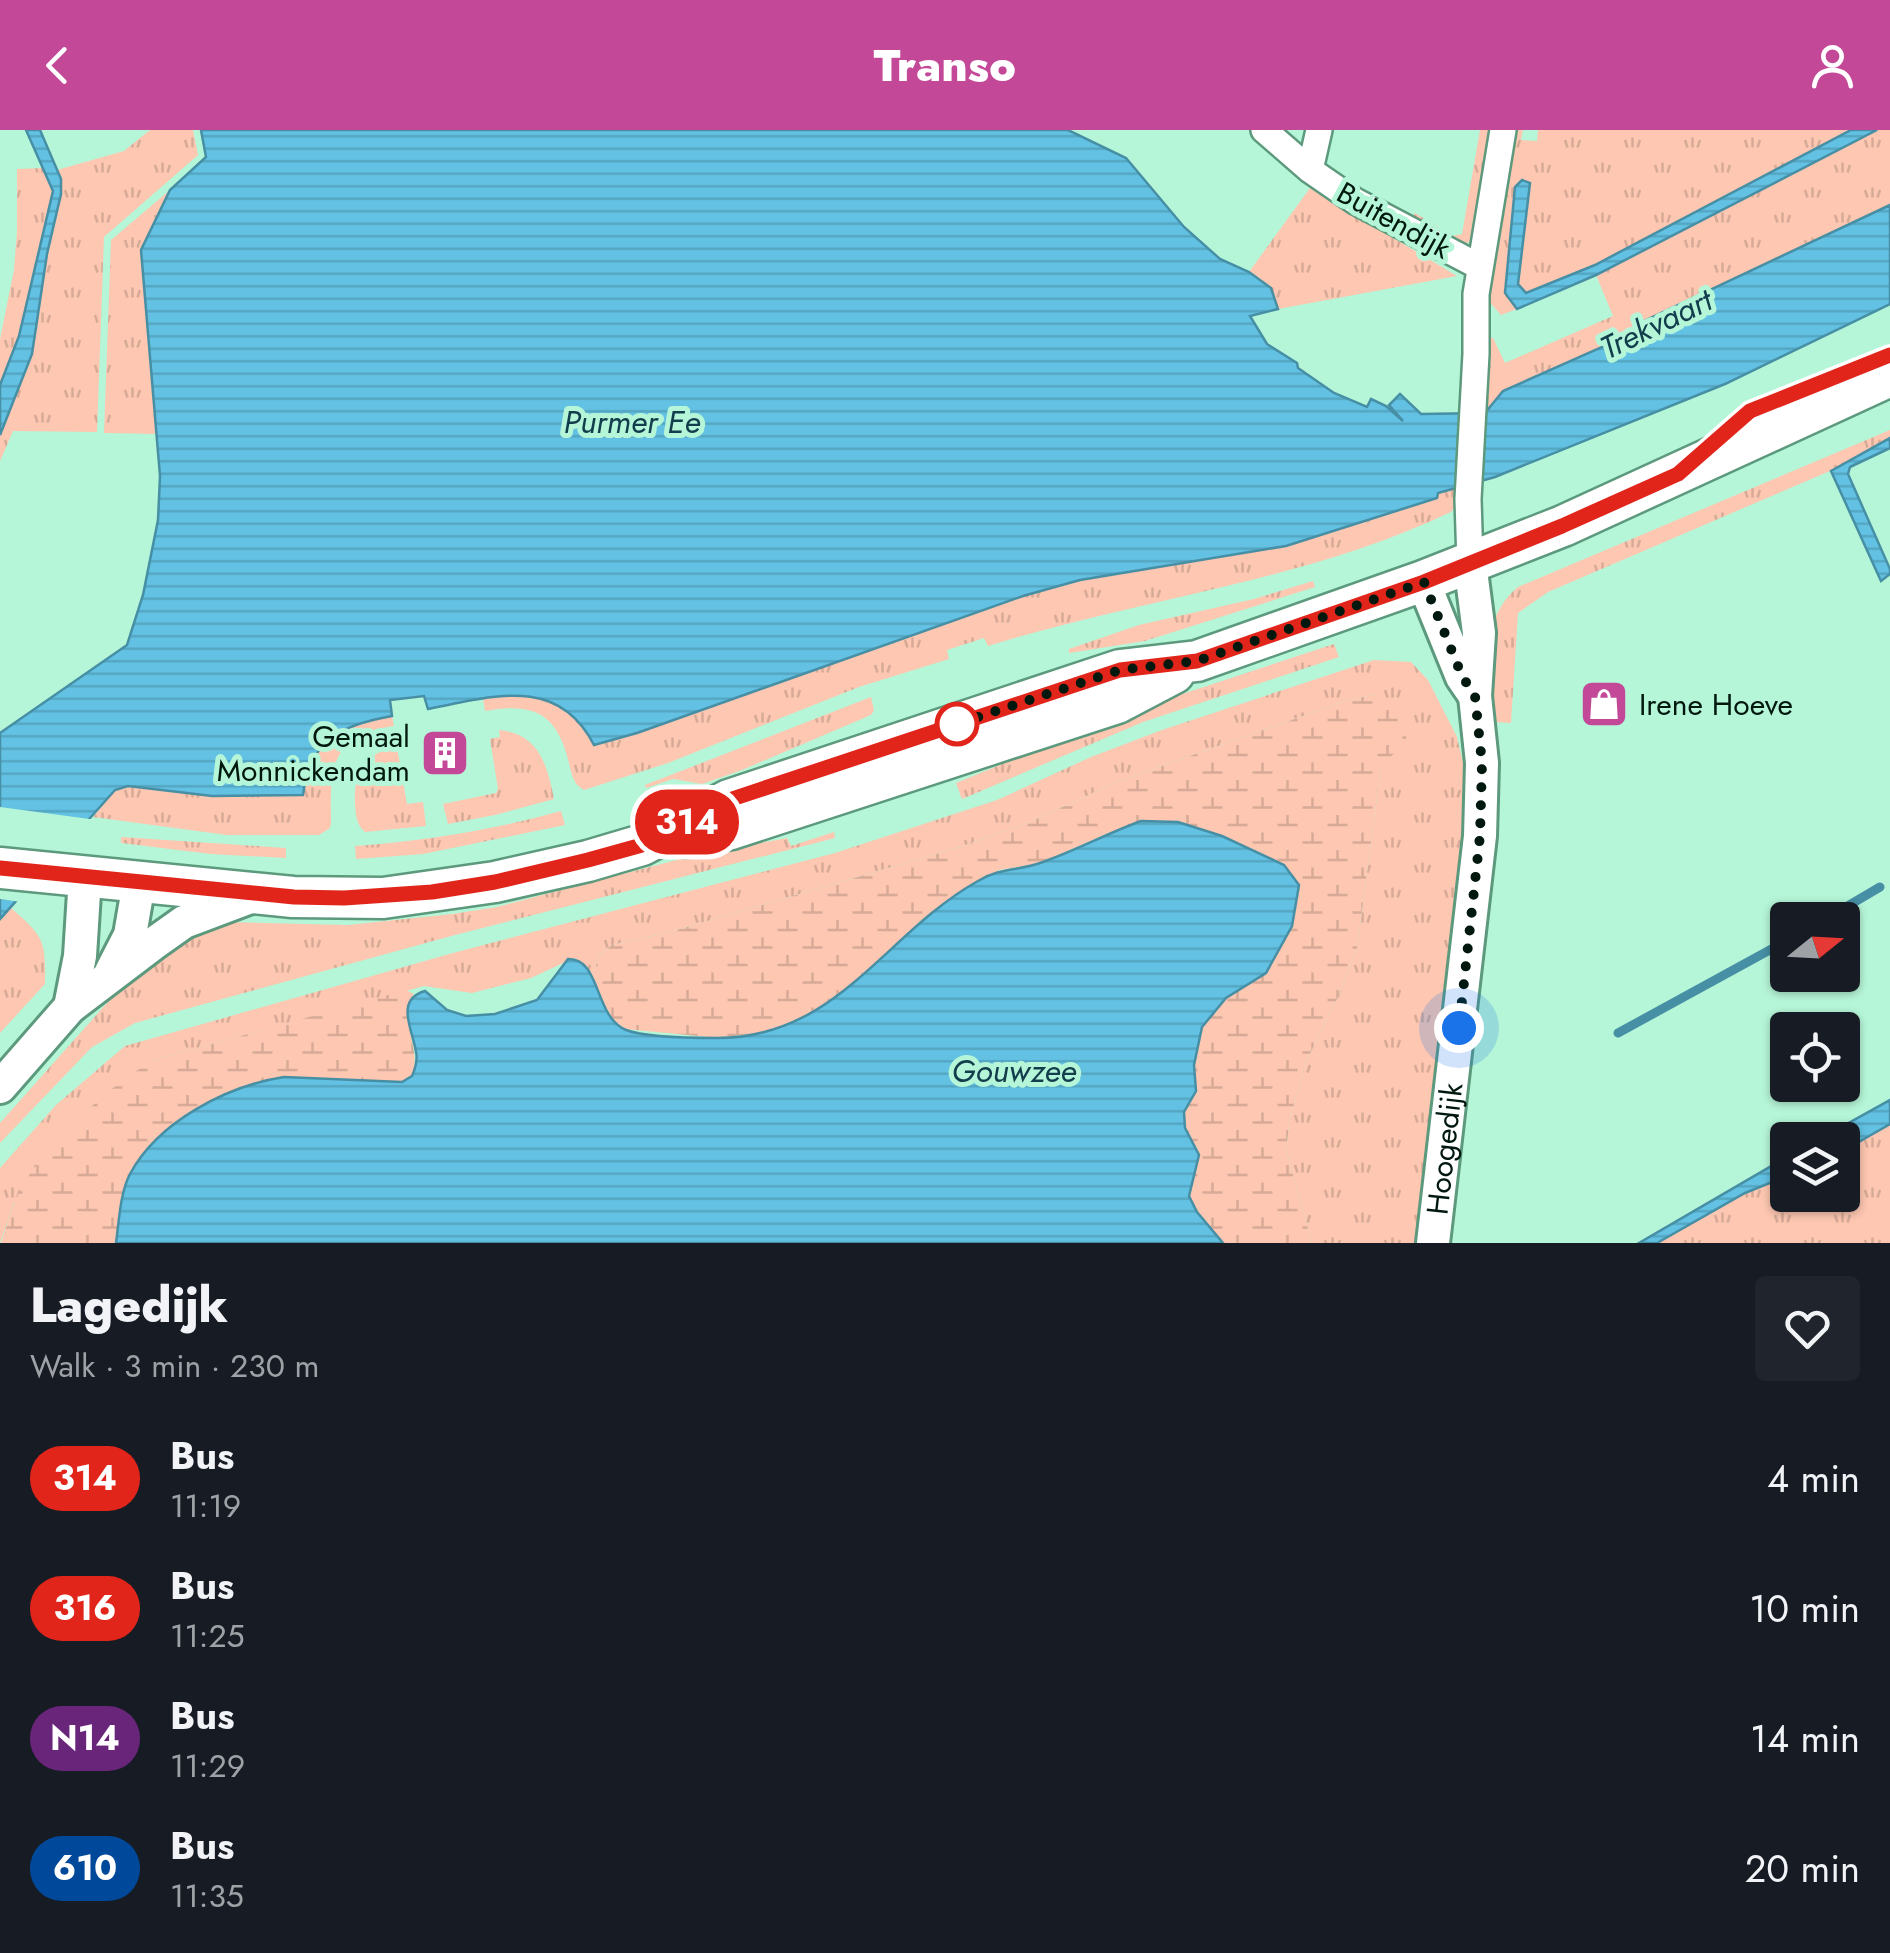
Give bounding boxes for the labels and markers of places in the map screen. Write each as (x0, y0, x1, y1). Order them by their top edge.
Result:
shop icon: Irene Hoeve (1578, 678, 1630, 730)
place label: Irene Hoeve (1639, 683, 1793, 726)
unlabelled marker (936, 703, 978, 745)
place label: Gemaal Monnickendam (217, 715, 410, 792)
building icon: Gemaal Monnickendam (419, 727, 471, 779)

